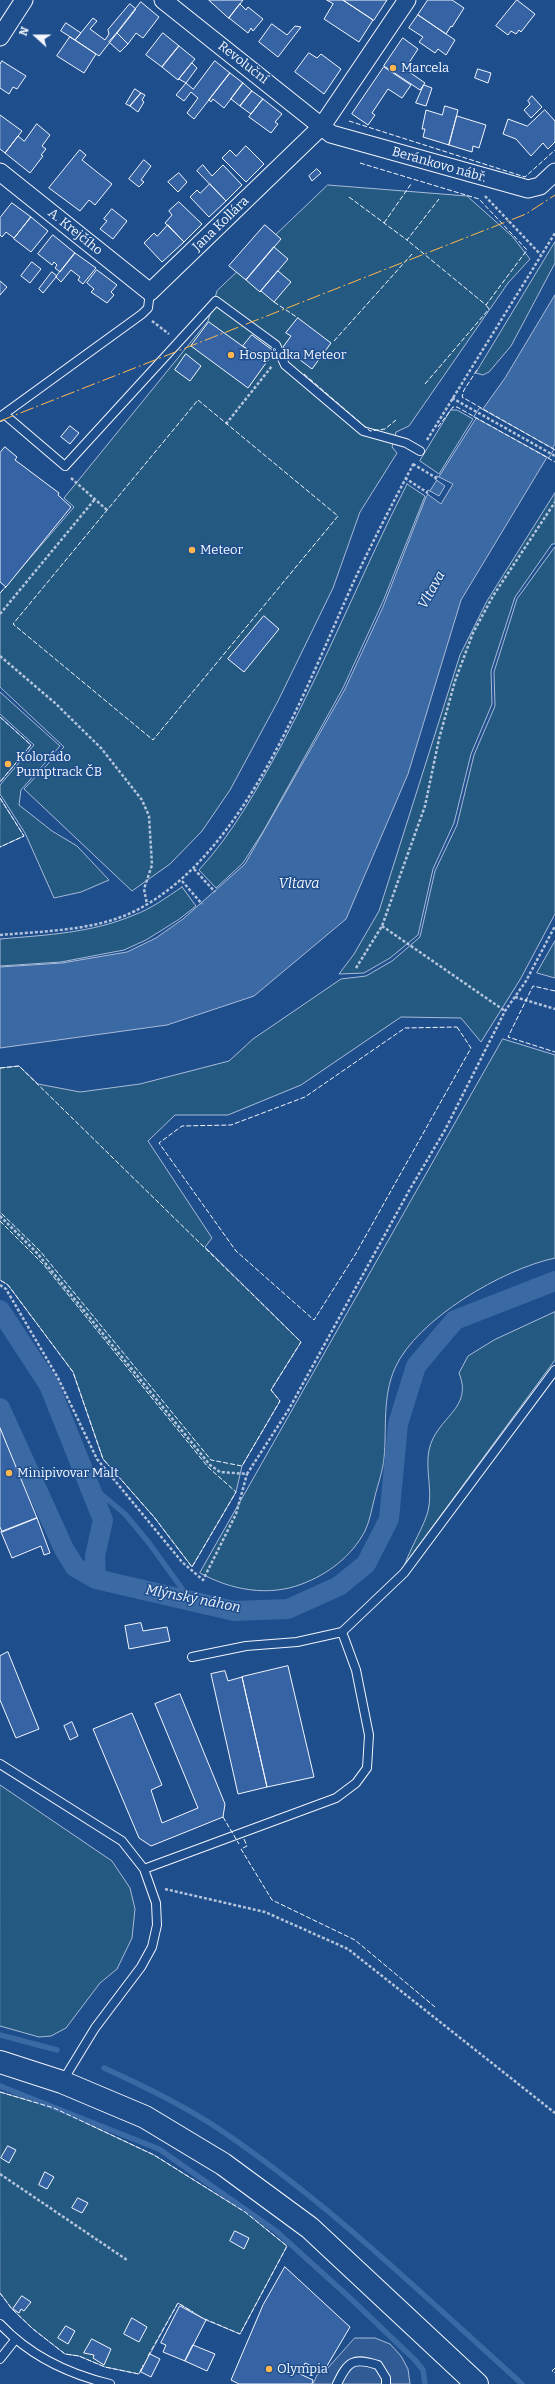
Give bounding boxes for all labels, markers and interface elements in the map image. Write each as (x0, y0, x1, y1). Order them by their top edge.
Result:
north arrow (16, 16, 56, 56)
text: N (17, 25, 32, 38)
street label: Revoluční (215, 39, 271, 87)
place label: Marcela (401, 60, 449, 76)
marker: Marcela (388, 63, 398, 73)
street label: Beránkovo nábř. (390, 144, 488, 186)
street label: Jana Kollára (190, 193, 252, 255)
street label: A. Krejčího (45, 205, 105, 259)
place label: Hospůdka Meteor (239, 347, 346, 363)
marker: Hospůdka Meteor (226, 350, 236, 360)
place label: Meteor (200, 542, 243, 558)
marker: Meteor (187, 545, 197, 555)
water label: Vltava (415, 568, 449, 612)
place label: Kolorádo Pumptrack ČB (16, 749, 102, 780)
marker: Kolorádo Pumptrack ČB (3, 759, 13, 769)
water label: Vltava (279, 876, 319, 892)
place label: Minipivovar Malt (17, 1465, 119, 1481)
marker: Minipivovar Malt (4, 1468, 14, 1478)
water label: Mlýnský náhon (144, 1582, 242, 1616)
place label: Olympia (277, 2361, 328, 2377)
marker: Olympia (264, 2364, 274, 2374)

